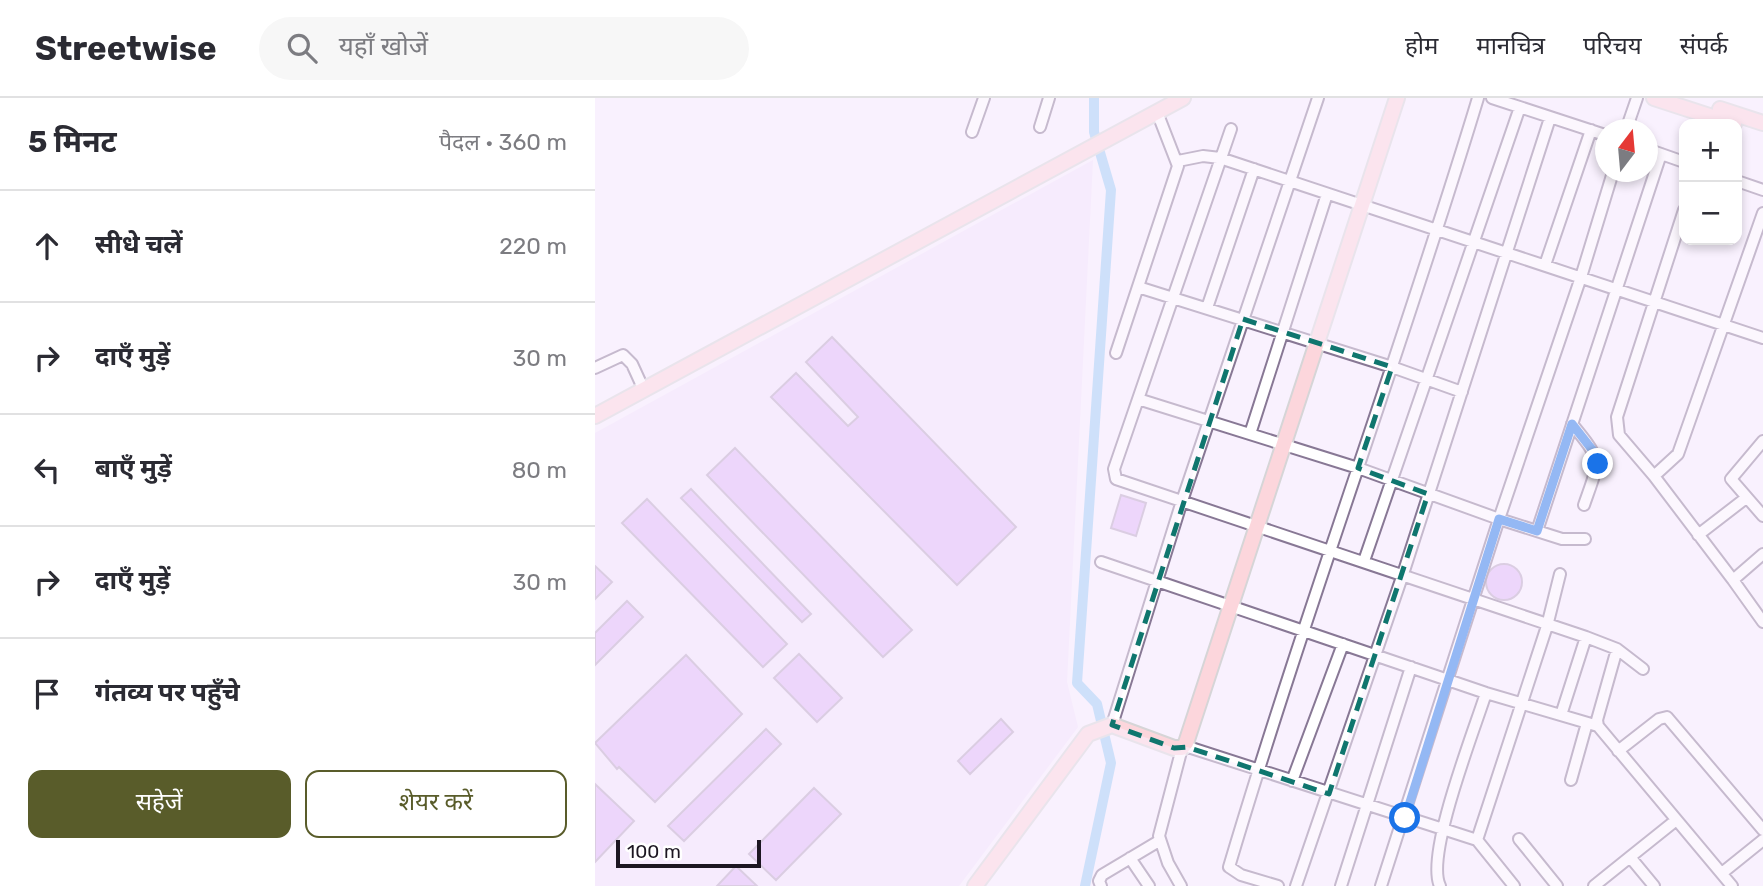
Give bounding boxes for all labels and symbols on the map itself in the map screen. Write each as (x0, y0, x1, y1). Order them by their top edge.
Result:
north arrow (1595, 119, 1658, 182)
route end (1582, 448, 1613, 479)
route start (1389, 802, 1420, 833)
scale bar (616, 837, 761, 869)

